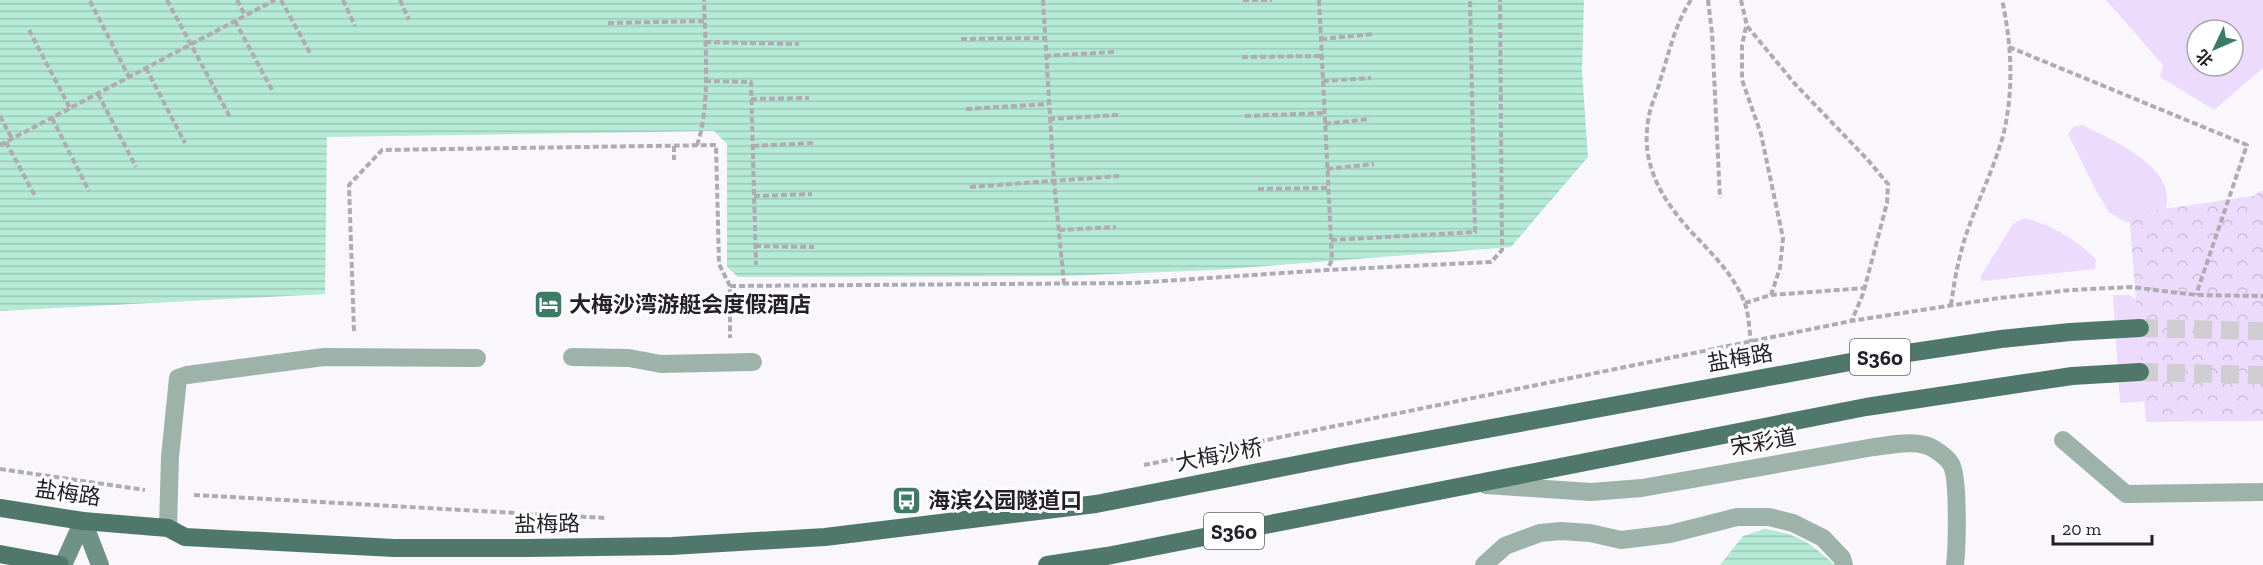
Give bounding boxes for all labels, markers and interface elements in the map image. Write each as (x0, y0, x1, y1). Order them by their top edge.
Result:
north arrow (2185, 18, 2245, 78)
text: 北 (2192, 46, 2217, 70)
hotel icon: 大梅沙湾游艇会度假酒店 (532, 288, 564, 320)
place label: 大梅沙湾游艇会度假酒店 (569, 291, 811, 318)
street label: 盐梅路 (1705, 339, 1775, 377)
road number: S360 (1850, 339, 1910, 375)
street label: 宋彩道 (1728, 423, 1798, 461)
street label: 大梅沙桥 (1173, 433, 1265, 477)
street label: 盐梅路 (33, 475, 103, 511)
bus stop icon: 海滨公园隧道口 (891, 484, 923, 516)
place label: 海滨公园隧道口 (928, 487, 1082, 514)
scale bar (2053, 508, 2152, 546)
street label: 盐梅路 (514, 510, 580, 538)
road number: S360 (1204, 513, 1264, 549)
text: 20 m (2062, 518, 2102, 540)

